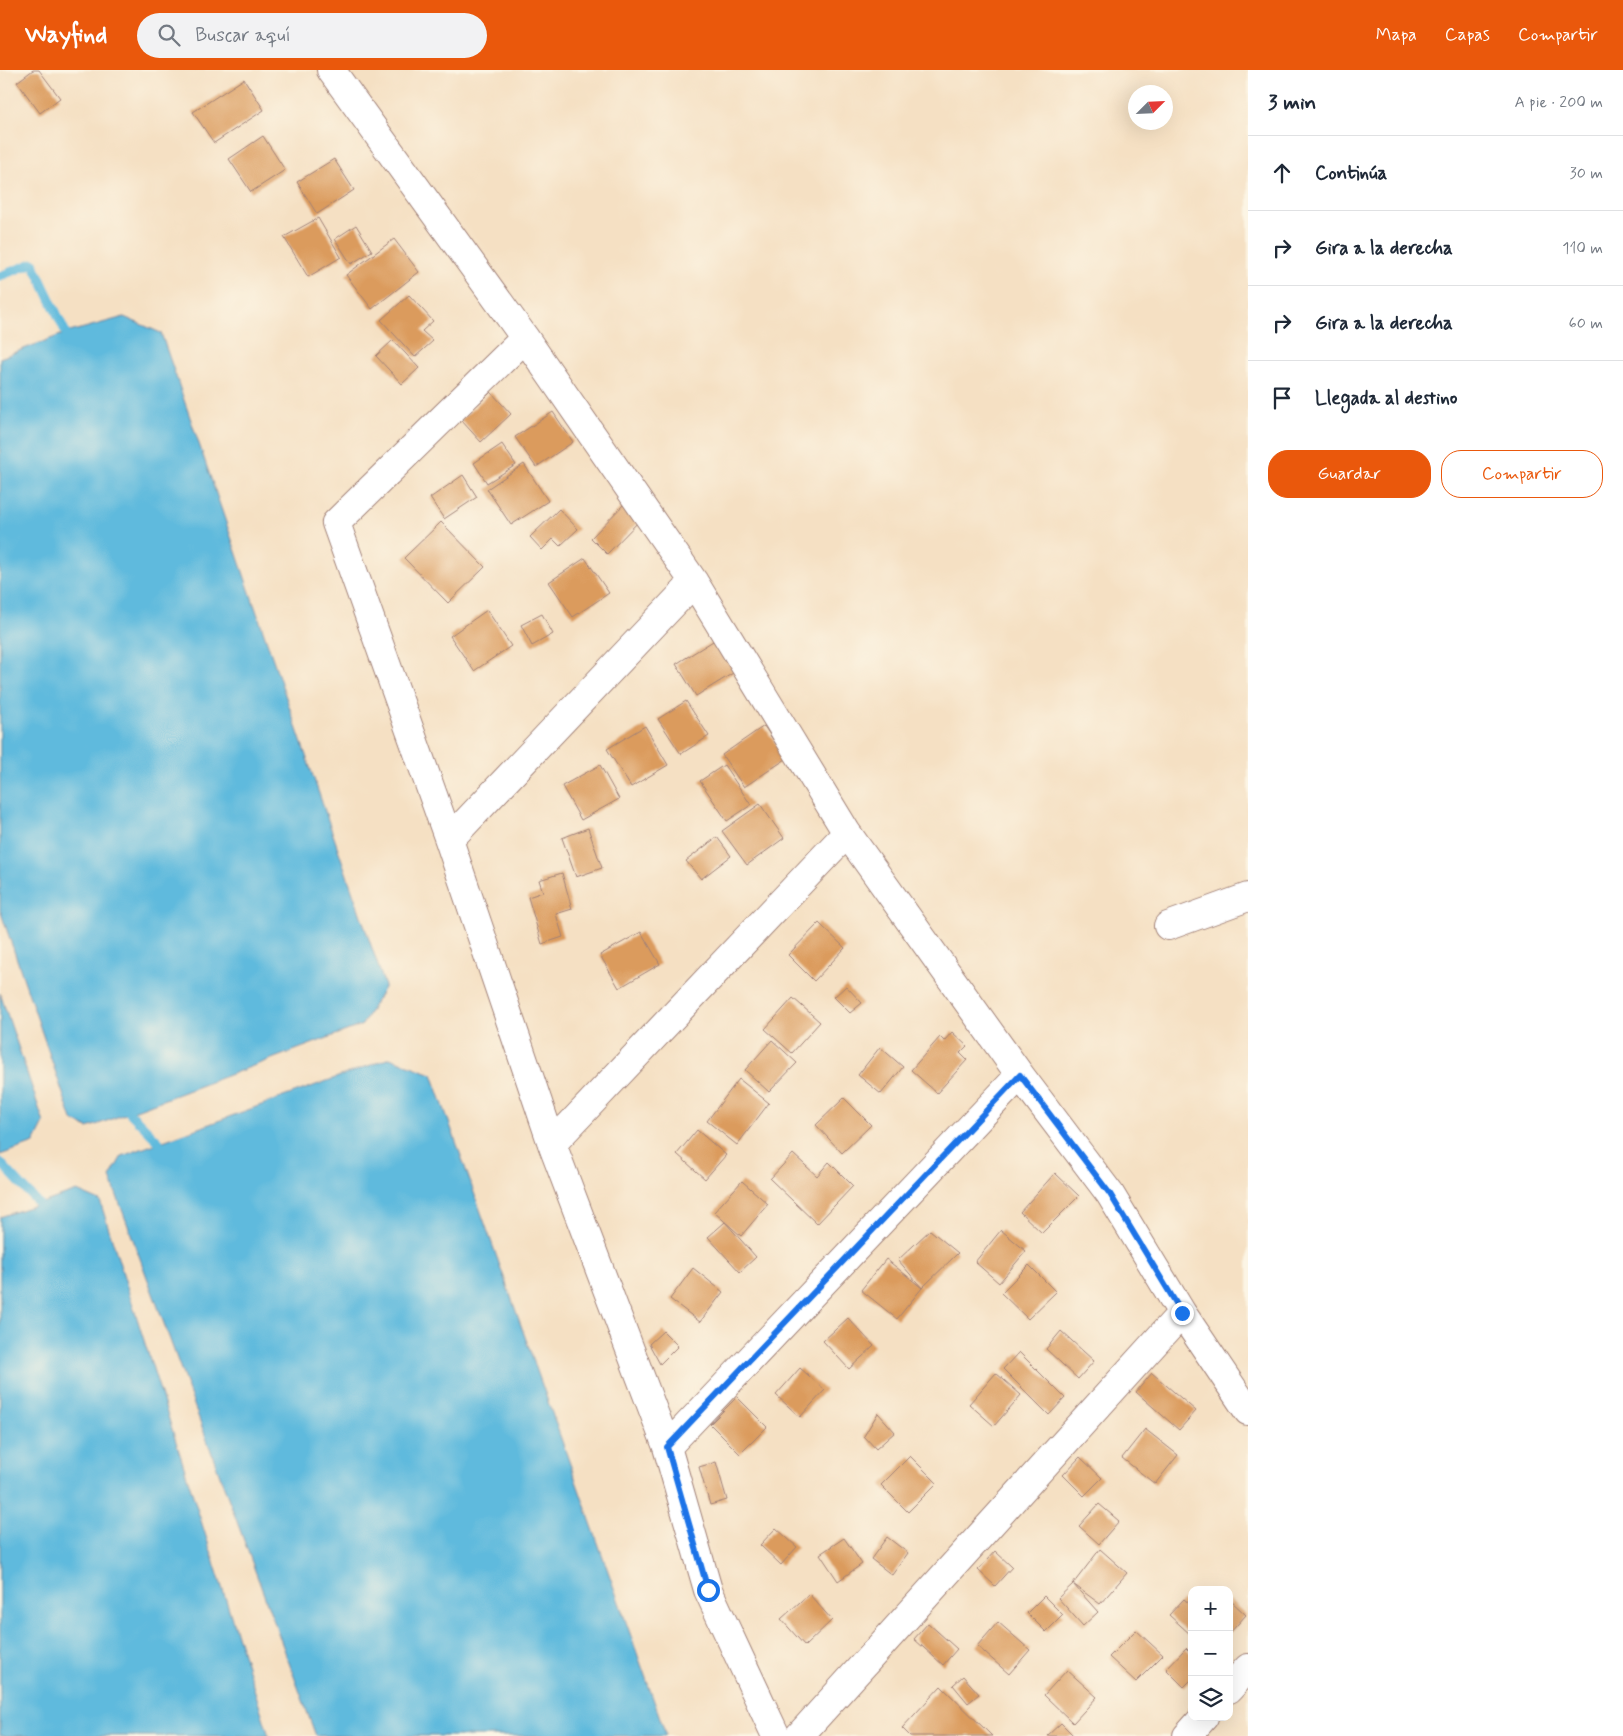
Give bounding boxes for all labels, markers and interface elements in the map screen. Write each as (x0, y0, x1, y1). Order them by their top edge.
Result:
search box (137, 13, 487, 58)
text: Wayfind (25, 20, 107, 51)
icon: search (155, 21, 183, 49)
text: Buscar aquí (195, 23, 291, 48)
text: Mapa (1376, 23, 1417, 47)
text: Capas (1445, 23, 1490, 47)
text: Compartir (1518, 23, 1598, 47)
north arrow (1128, 85, 1173, 130)
text: 3 min (1268, 89, 1316, 117)
text: A pie · 200 m (1515, 92, 1603, 113)
icon: ahead (1268, 159, 1296, 187)
text: Continúa (1315, 161, 1387, 186)
text: 30 m (1570, 163, 1603, 184)
icon: right (1268, 234, 1296, 262)
text: Gira a la derecha (1315, 236, 1453, 261)
text: 110 m (1562, 238, 1603, 259)
icon: right (1268, 309, 1296, 337)
text: Gira a la derecha (1315, 311, 1453, 336)
text: 60 m (1569, 313, 1603, 334)
icon: arrive (1268, 384, 1296, 412)
text: Llegada al destino (1315, 386, 1457, 411)
button: Guardar (1268, 450, 1431, 498)
button: Compartir (1441, 450, 1603, 498)
route end (1171, 1302, 1194, 1325)
route start (697, 1579, 720, 1602)
map controls (1188, 1586, 1233, 1721)
button: + (1188, 1586, 1233, 1631)
button: − (1188, 1631, 1233, 1676)
button: layers (1188, 1676, 1233, 1721)

